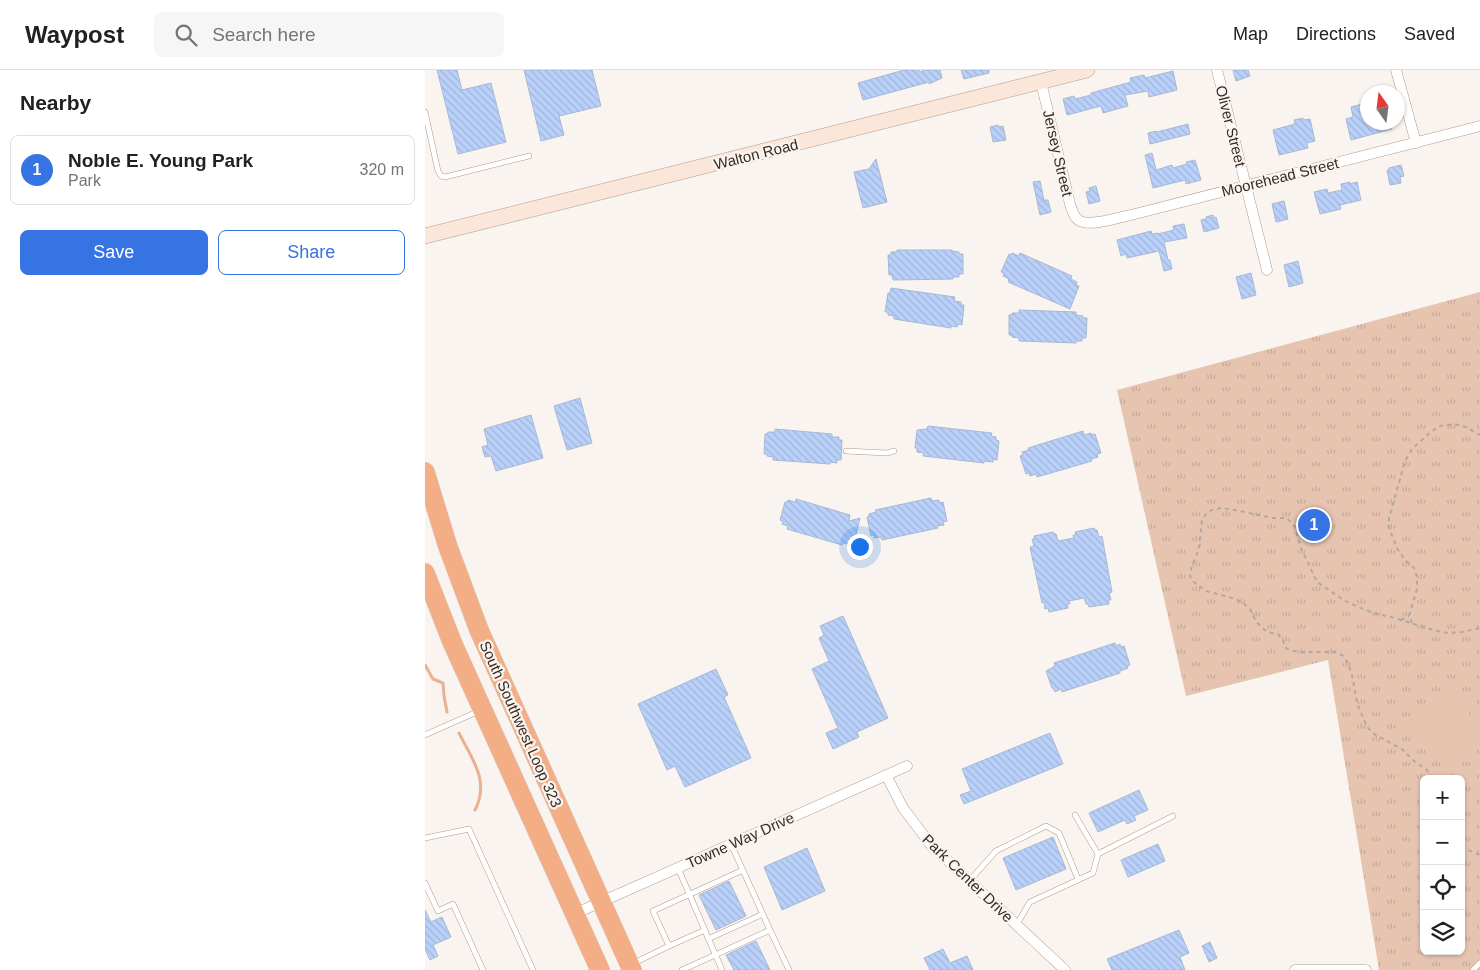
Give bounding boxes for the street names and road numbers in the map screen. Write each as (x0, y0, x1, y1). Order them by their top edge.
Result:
street label: Oliver Street (1213, 84, 1250, 169)
street label: Jersey Street (1040, 108, 1076, 199)
street label: Walton Road (712, 135, 800, 173)
street label: Moorehead Street (1220, 154, 1341, 200)
street label: South Southwest Loop 323 (477, 638, 565, 810)
street label: Towne Way Drive (683, 809, 797, 871)
street label: Park Center Drive (919, 830, 1017, 926)

